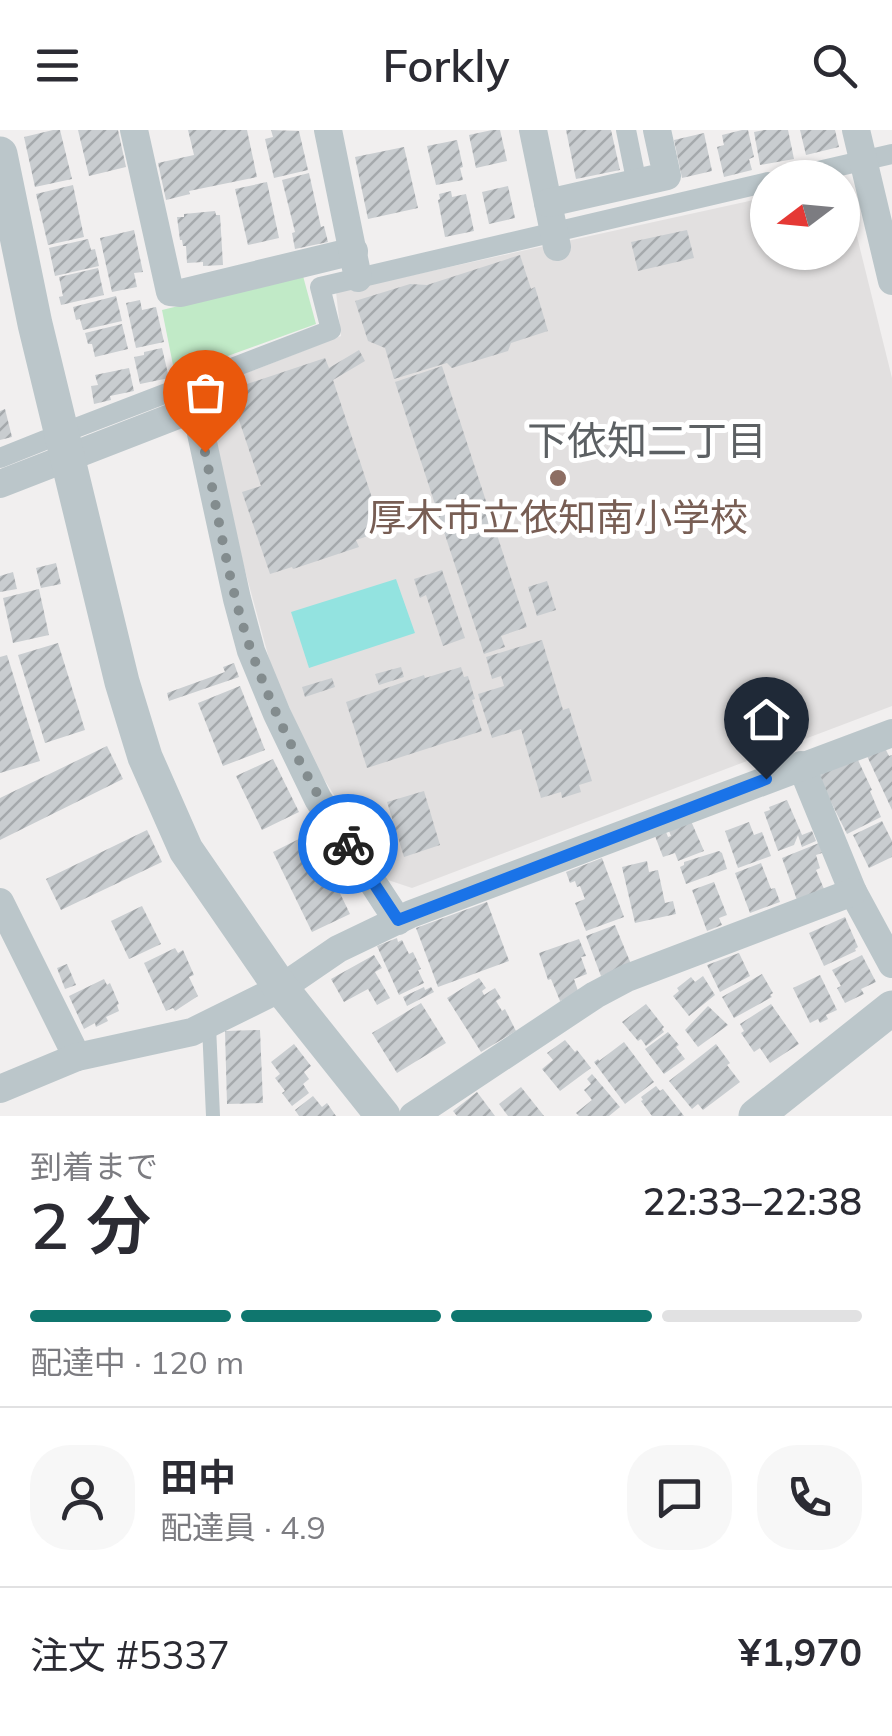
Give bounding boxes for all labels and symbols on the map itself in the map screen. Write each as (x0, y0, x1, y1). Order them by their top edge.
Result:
north arrow (750, 160, 860, 270)
pin (163, 350, 248, 453)
district label: 下依知二丁目 (527, 415, 767, 465)
marker: 厚木市立依知南小学校 (547, 467, 569, 489)
place label: 厚木市立依知南小学校 (368, 493, 748, 541)
pin (724, 677, 809, 780)
courier (298, 794, 398, 894)

